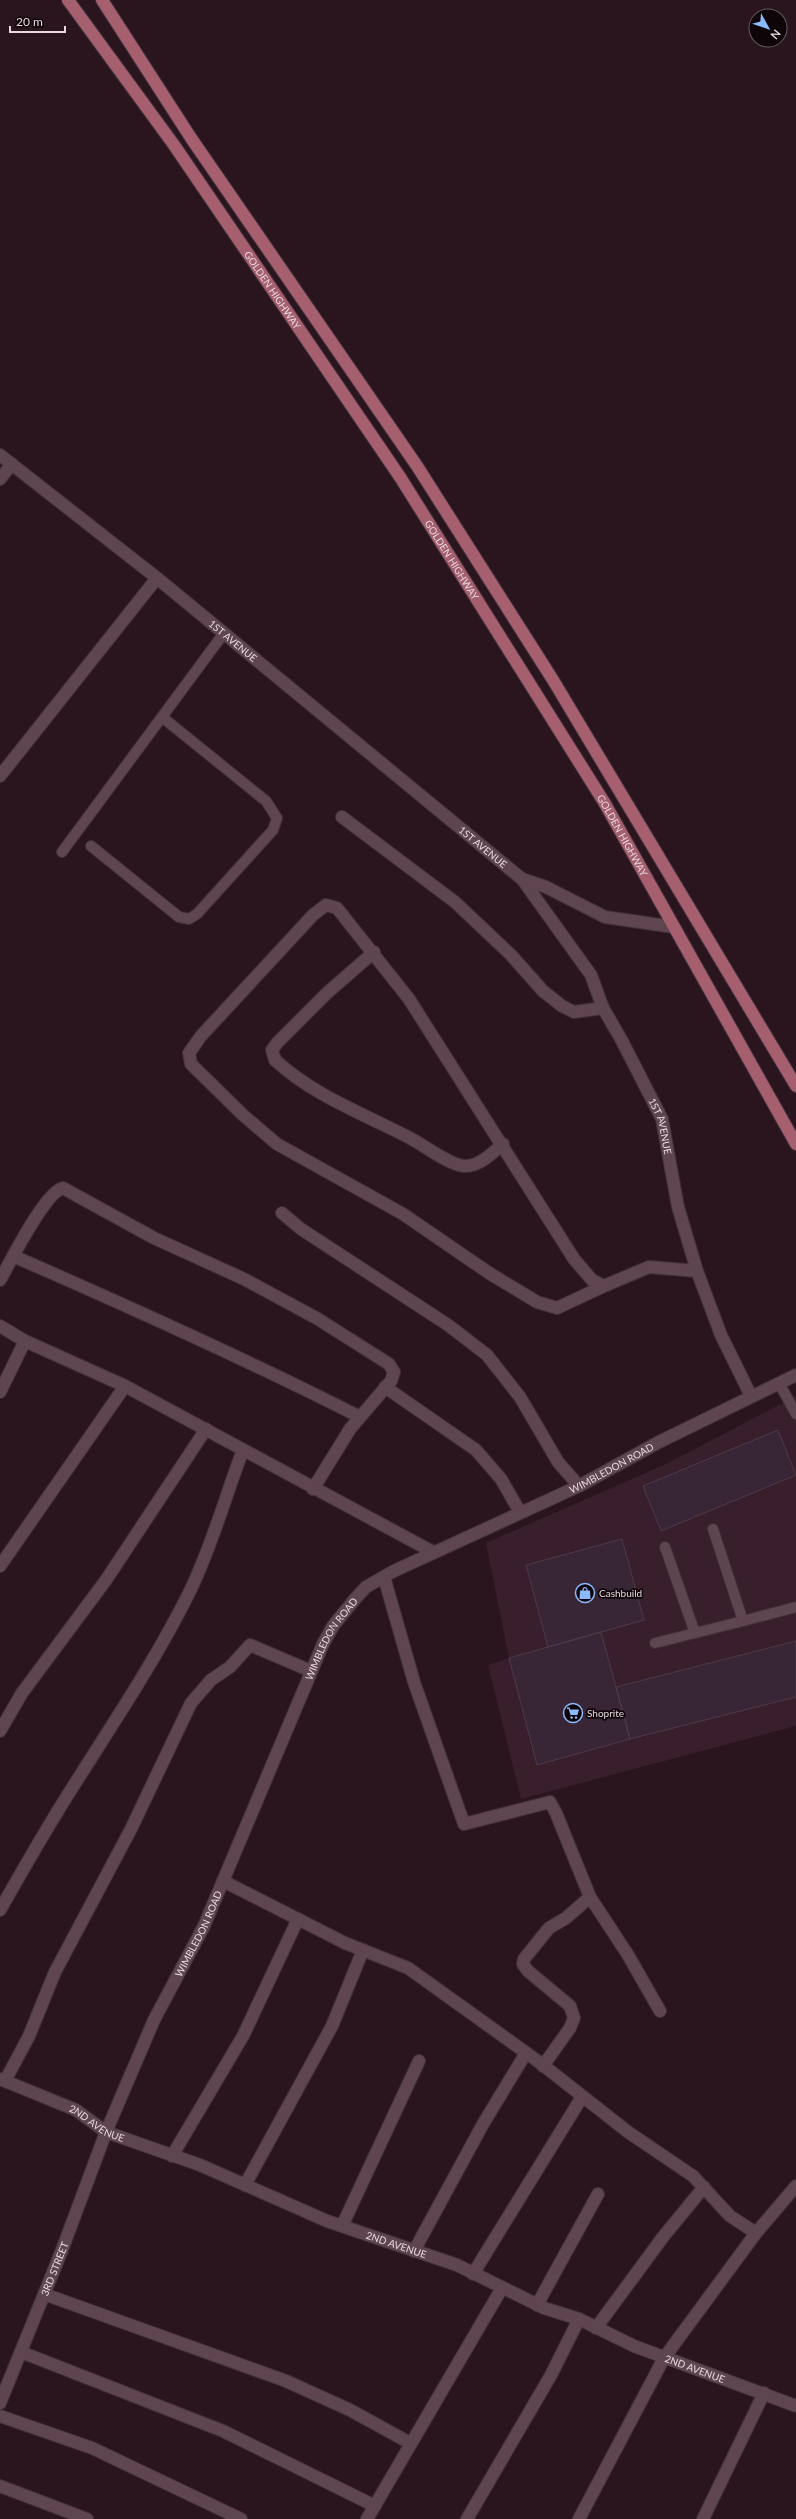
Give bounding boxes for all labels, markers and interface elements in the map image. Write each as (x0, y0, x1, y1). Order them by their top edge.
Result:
scale bar (10, 8, 65, 34)
north arrow (748, 8, 788, 48)
text: 20 m (16, 14, 43, 29)
text: N (768, 27, 784, 42)
street label: GOLDEN HIGHWAY (242, 249, 304, 332)
street label: GOLDEN HIGHWAY (423, 518, 482, 602)
street label: 1ST AVENUE (207, 617, 260, 664)
street label: GOLDEN HIGHWAY (595, 792, 651, 879)
street label: 1ST AVENUE (457, 824, 510, 870)
street label: 1ST AVENUE (646, 1096, 674, 1155)
street label: WIMBLEDON ROAD (567, 1440, 656, 1496)
shop icon: Cashbuild (574, 1582, 596, 1604)
place label: Cashbuild (599, 1587, 642, 1599)
street label: WIMBLEDON ROAD (303, 1595, 360, 1682)
supermarket icon: Shoprite (562, 1702, 584, 1724)
place label: Shoprite (587, 1707, 624, 1719)
street label: WIMBLEDON ROAD (172, 1889, 224, 1979)
street label: 2ND AVENUE (68, 2102, 126, 2144)
street label: 2ND AVENUE (365, 2229, 428, 2260)
street label: 3RD STREET (38, 2240, 71, 2297)
street label: 2ND AVENUE (663, 2352, 727, 2385)

